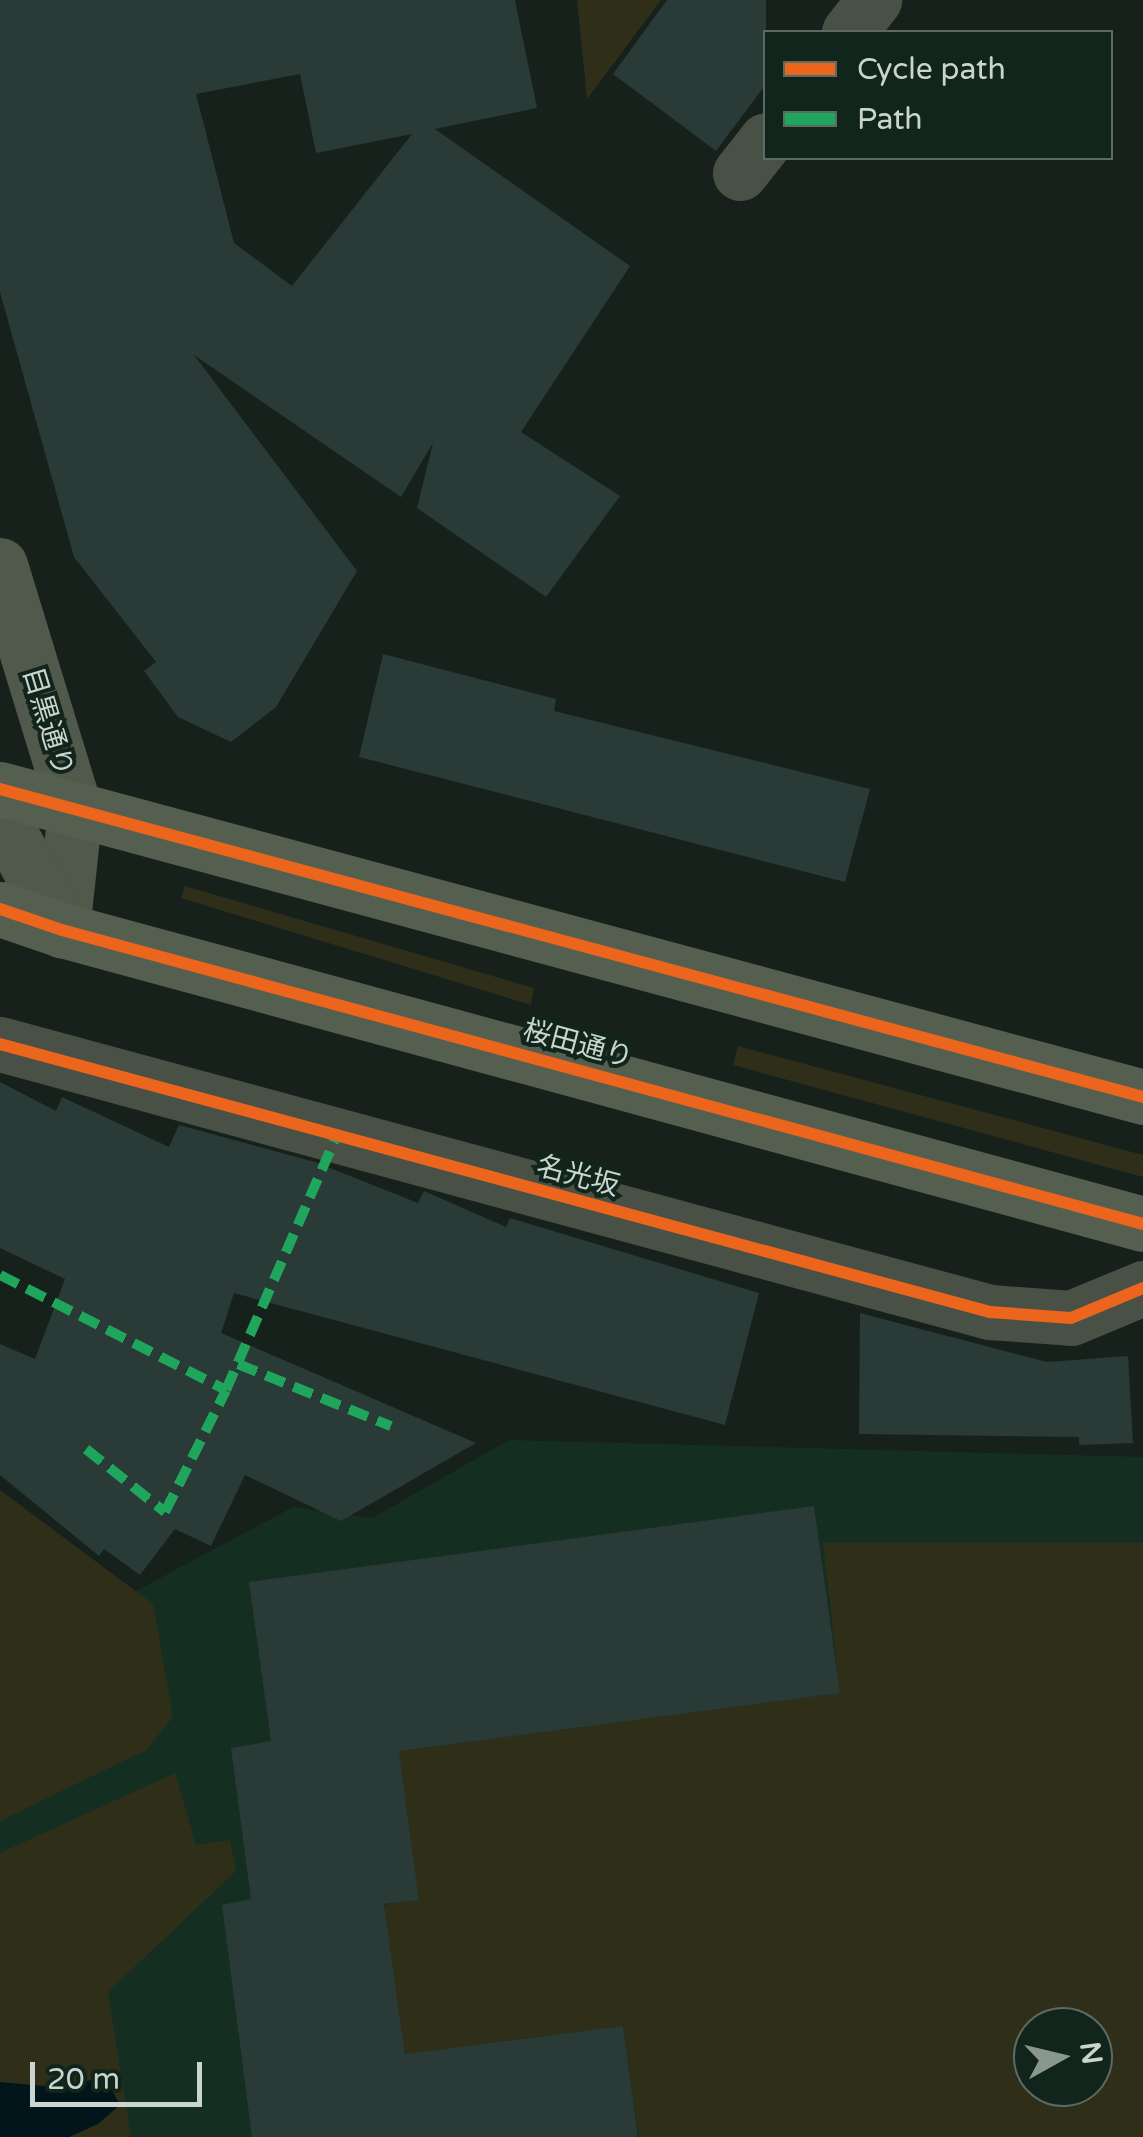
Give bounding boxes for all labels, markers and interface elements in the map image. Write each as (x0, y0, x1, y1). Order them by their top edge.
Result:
legend (763, 30, 1113, 160)
text: Cycle path (857, 51, 1006, 88)
text: Path (857, 101, 923, 138)
street label: 目黒通り (16, 664, 80, 780)
street label: 桜田通り (520, 1013, 636, 1075)
street label: 名光坂 (533, 1149, 623, 1203)
north arrow (1013, 2007, 1113, 2107)
text: N (1072, 2040, 1109, 2067)
scale bar (35, 2042, 208, 2104)
text: 20 m (47, 2061, 120, 2098)

